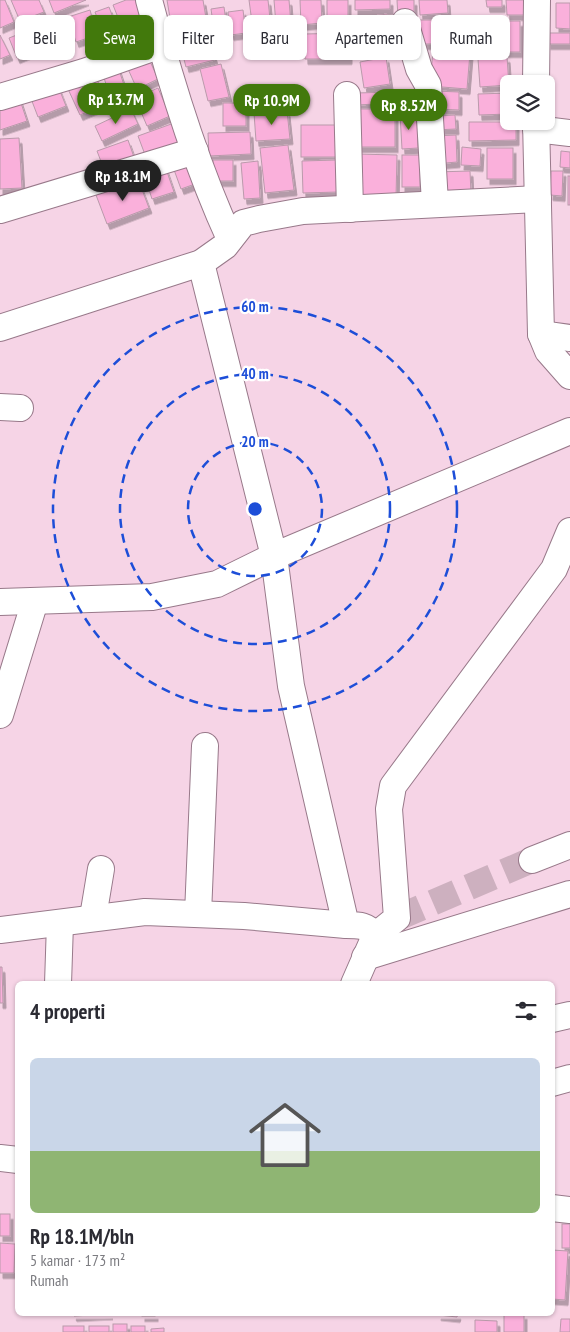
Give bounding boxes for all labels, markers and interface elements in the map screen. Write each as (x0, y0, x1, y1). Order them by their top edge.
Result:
chip: Beli (15, 15, 75, 60)
chip: Sewa (85, 15, 154, 60)
chip: Filter (164, 15, 233, 60)
chip: Baru (243, 15, 307, 60)
chip: Apartemen (317, 15, 421, 60)
chip: Rumah (431, 15, 510, 60)
map controls (500, 75, 555, 130)
button: layers (500, 75, 555, 130)
pin: Rp 13.7M (64, 82, 168, 125)
pin: Rp 10.9M (220, 84, 324, 126)
pin: Rp 8.52M (357, 88, 461, 131)
text: Rp 13.7M (88, 89, 144, 109)
text: Rp 10.9M (244, 90, 300, 110)
text: Rp 8.52M (381, 95, 437, 115)
pin: Rp 18.1M (71, 160, 175, 202)
text: Rp 18.1M (95, 166, 151, 186)
text: 60 m (241, 297, 269, 316)
text: 40 m (241, 364, 269, 383)
text: 20 m (241, 432, 269, 451)
centre of rings (246, 500, 264, 518)
icon: filters (512, 997, 540, 1025)
text: 4 properti (30, 998, 105, 1025)
icon: home (240, 1090, 330, 1180)
text: Rp 18.1M/bln (30, 1223, 134, 1250)
text: 5 kamar · 173 m² (30, 1250, 125, 1270)
text: Rumah (30, 1270, 68, 1290)

